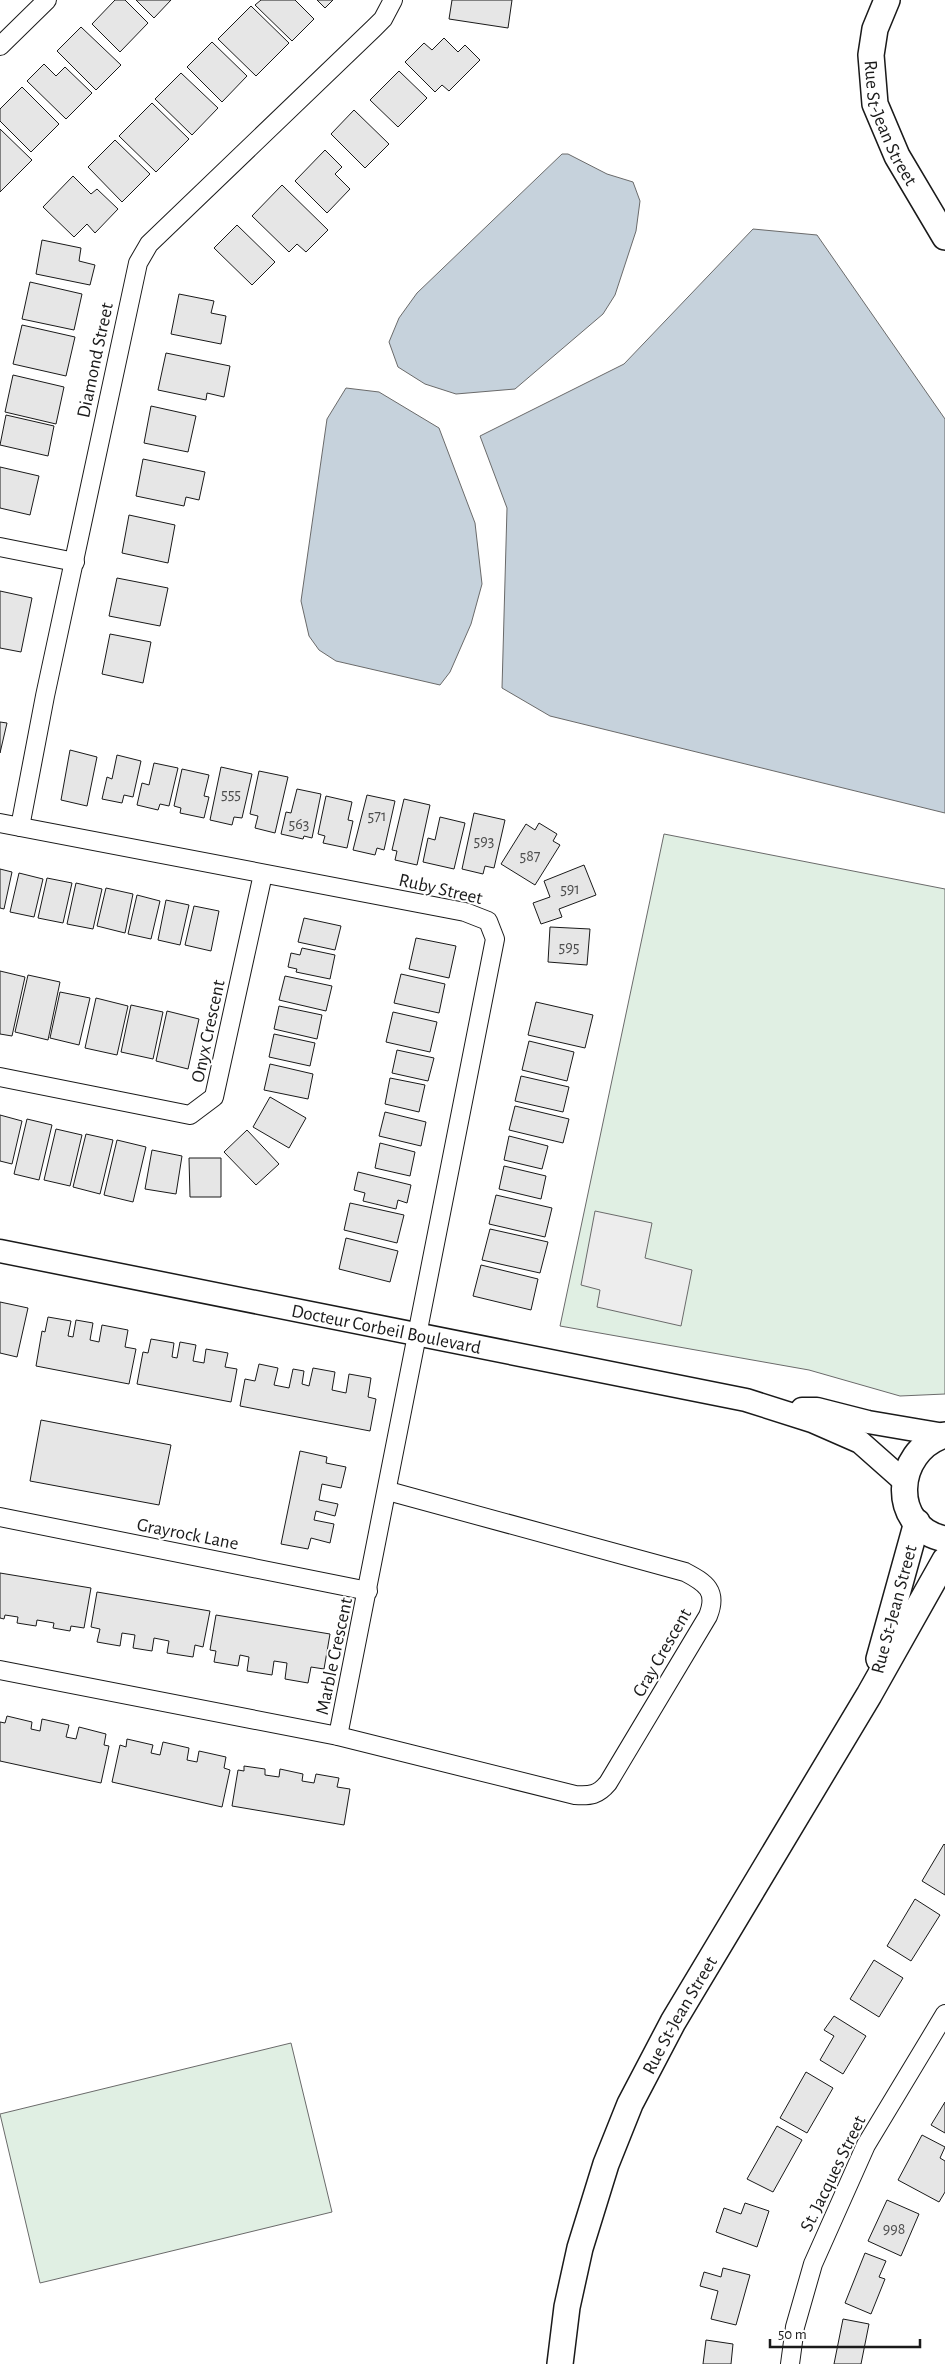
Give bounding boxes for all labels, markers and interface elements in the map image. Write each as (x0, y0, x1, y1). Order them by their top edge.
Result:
street label: Rue St-Jean Street (860, 59, 920, 189)
street label: Diamond Street (74, 301, 117, 420)
house number: 555 (221, 786, 241, 802)
house number: 571 (368, 808, 386, 824)
house number: 563 (289, 816, 309, 832)
house number: 593 (474, 833, 494, 849)
house number: 587 (520, 848, 541, 864)
street label: Ruby Street (397, 871, 484, 908)
house number: 591 (560, 881, 580, 897)
house number: 595 (559, 939, 579, 955)
street label: Onyx Crescent (188, 978, 229, 1084)
street label: Docteur Corbeil Boulevard (290, 1301, 483, 1358)
street label: Grayrock Lane (135, 1515, 240, 1554)
street label: Rue St-Jean Street (868, 1543, 921, 1676)
street label: Marble Crescent (313, 1596, 356, 1717)
street label: Cray Crescent (629, 1605, 695, 1700)
street label: Rue St-Jean Street (639, 1953, 721, 2078)
street label: St. Jacques Street (797, 2113, 870, 2235)
house number: 998 (883, 2221, 905, 2237)
scale bar (770, 2316, 920, 2348)
text: 50 m (778, 2327, 807, 2342)

